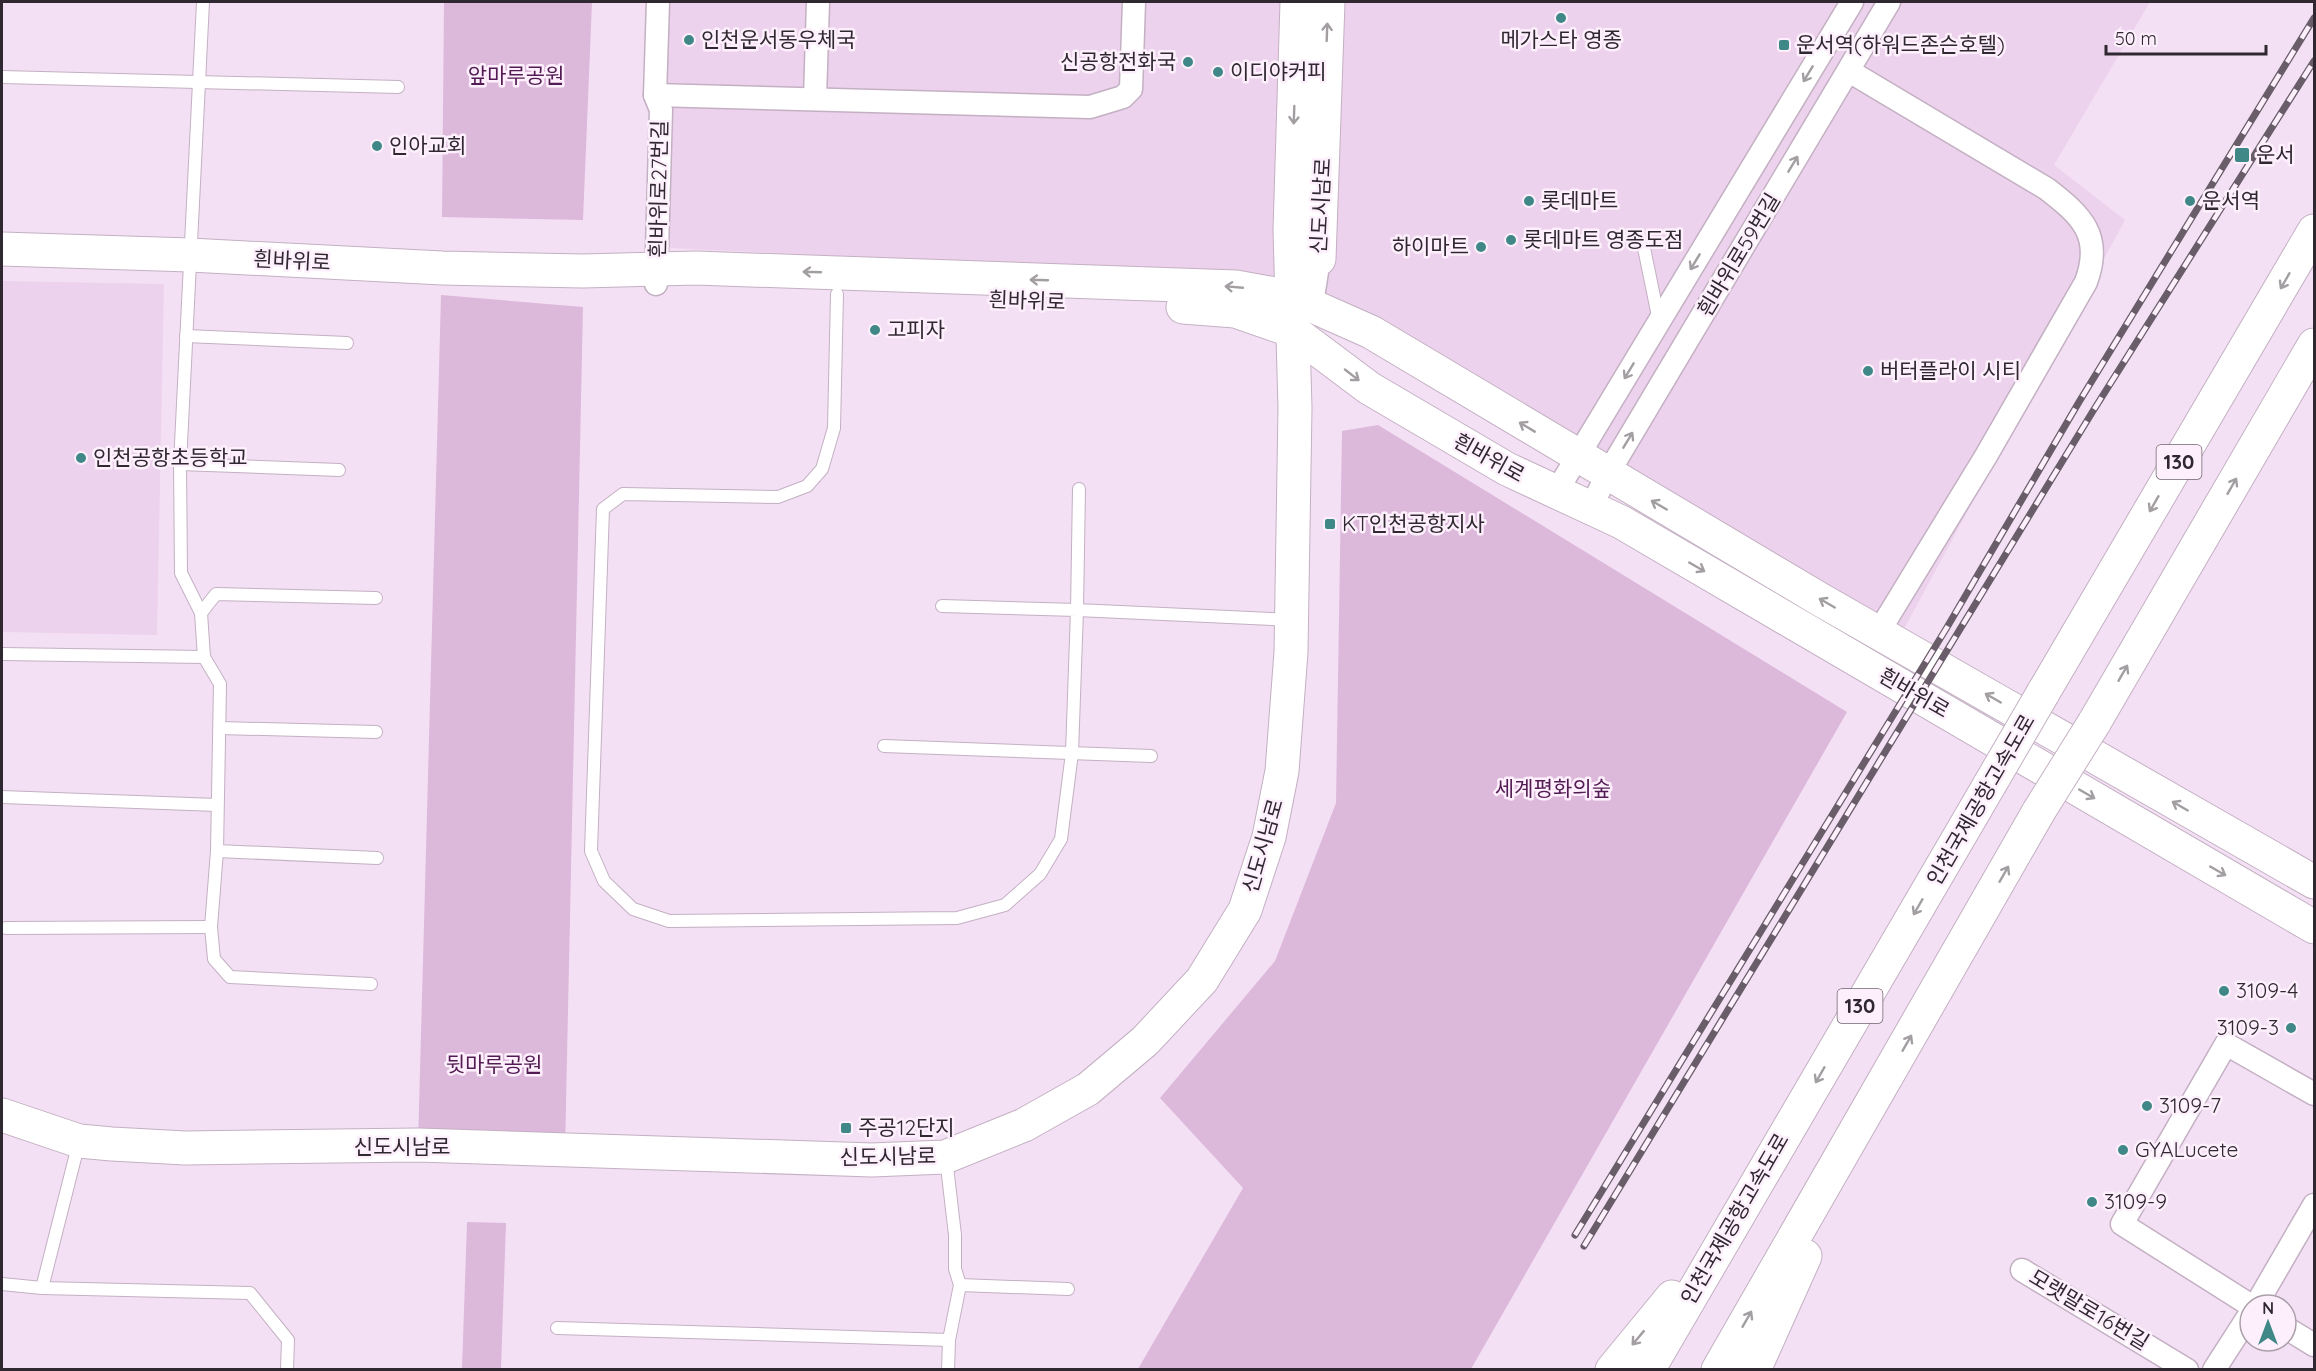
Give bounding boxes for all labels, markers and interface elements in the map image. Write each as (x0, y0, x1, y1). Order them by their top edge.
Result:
marker: 메가스타 영종 (1554, 11, 1568, 25)
scale bar (2106, 18, 2266, 56)
one-way arrow (1322, 23, 1333, 43)
place label: 인천운서동우체국 (701, 26, 856, 52)
place label: 메가스타 영종 (1500, 26, 1622, 52)
text: 50 m (2115, 27, 2157, 50)
place label: 운서역(하워드존슨호텔) (1796, 31, 2005, 57)
marker: 인천운서동우체국 (682, 33, 696, 47)
marker: 운서역(하워드존슨호텔) (1777, 38, 1791, 52)
place label: 신공항전화국 (1060, 48, 1176, 74)
marker: 신공항전화국 (1181, 55, 1195, 69)
place label: 이디야커피 (1230, 58, 1327, 84)
park label: 앞마루공원 (468, 62, 564, 88)
marker: 이디야커피 (1211, 65, 1225, 79)
one-way arrow (1802, 65, 1814, 82)
one-way arrow (1288, 105, 1299, 125)
street label: 흰바위로27번길 (644, 120, 672, 258)
place label: 인아교회 (389, 132, 466, 158)
marker: 인아교회 (370, 139, 384, 153)
place label: 운서 (2256, 141, 2295, 167)
marker: 운서 (2233, 146, 2251, 164)
one-way arrow (1787, 156, 1799, 173)
street label: 신도시남로 (1304, 157, 1336, 255)
place label: 롯데마트 (1541, 187, 1618, 213)
place label: 운서역 (2202, 187, 2260, 213)
street label: 흰바위로59번길 (1691, 188, 1785, 321)
marker: 롯데마트 (1522, 194, 1536, 208)
marker: 운서역 (2183, 194, 2197, 208)
place label: 롯데마트 영종도점 (1523, 226, 1683, 252)
place label: 하이마트 (1392, 233, 1469, 259)
marker: 롯데마트 영종도점 (1504, 233, 1518, 247)
marker: 하이마트 (1474, 240, 1488, 254)
street label: 흰바위로 (253, 245, 331, 275)
one-way arrow (1689, 253, 1701, 270)
one-way arrow (802, 267, 822, 278)
one-way arrow (2279, 272, 2291, 289)
one-way arrow (1030, 275, 1050, 286)
one-way arrow (1225, 281, 1244, 292)
street label: 흰바위로 (988, 286, 1066, 314)
place label: 고피자 (887, 316, 945, 342)
marker: 고피자 (868, 323, 882, 337)
place label: 버터플라이 시티 (1880, 357, 2021, 383)
one-way arrow (1623, 362, 1635, 379)
marker: 버터플라이 시티 (1861, 364, 1875, 378)
one-way arrow (1344, 369, 1360, 382)
one-way arrow (1519, 421, 1536, 433)
street label: 흰바위로 (1449, 427, 1530, 487)
one-way arrow (1623, 432, 1635, 449)
place label: 인천공항초등학교 (93, 444, 248, 470)
road number: 130 (2156, 445, 2202, 479)
marker: 인천공항초등학교 (74, 451, 88, 465)
one-way arrow (2226, 478, 2238, 495)
one-way arrow (2148, 495, 2160, 512)
one-way arrow (1651, 499, 1668, 511)
place label: KT인천공항지사 (1342, 510, 1485, 536)
marker: KT인천공항지사 (1323, 517, 1337, 531)
one-way arrow (1688, 561, 1705, 573)
one-way arrow (1819, 597, 1836, 609)
street label: 흰바위로 (1875, 662, 1954, 723)
one-way arrow (2117, 665, 2129, 682)
one-way arrow (1985, 692, 2002, 704)
street label: 인천국제공항고속도로 (1921, 709, 2040, 890)
park label: 세계평화의숲 (1495, 775, 1611, 801)
one-way arrow (2078, 788, 2095, 800)
street label: 신도시남로 (1236, 796, 1288, 896)
one-way arrow (2172, 799, 2189, 811)
one-way arrow (1998, 865, 2010, 882)
one-way arrow (2210, 865, 2227, 877)
one-way arrow (1912, 898, 1924, 915)
place label: 3109-4 (2236, 977, 2298, 1003)
marker: 3109-4 (2217, 984, 2231, 998)
road number: 130 (1838, 989, 1882, 1023)
place label: 3109-3 (2217, 1014, 2279, 1040)
marker: 3109-3 (2284, 1021, 2298, 1035)
one-way arrow (1901, 1035, 1913, 1052)
park label: 뒷마루공원 (446, 1051, 542, 1077)
one-way arrow (1813, 1066, 1825, 1083)
place label: 3109-7 (2159, 1092, 2221, 1118)
marker: 3109-7 (2140, 1099, 2154, 1113)
place label: 주공12단지 (858, 1114, 955, 1140)
marker: 주공12단지 (839, 1121, 853, 1135)
street label: 인천국제공항고속도로 (1675, 1128, 1794, 1309)
street label: 신도시남로 (354, 1133, 450, 1159)
place label: GYALucete (2135, 1136, 2238, 1162)
street label: 신도시남로 (839, 1142, 937, 1170)
marker: GYALucete (2116, 1143, 2130, 1157)
place label: 3109-9 (2104, 1188, 2167, 1214)
marker: 3109-9 (2085, 1195, 2099, 1209)
street label: 모랫말로16번길 (2025, 1263, 2154, 1355)
north arrow (2238, 1293, 2298, 1353)
text: N (2262, 1298, 2274, 1318)
one-way arrow (1741, 1311, 1753, 1328)
one-way arrow (1631, 1330, 1645, 1345)

